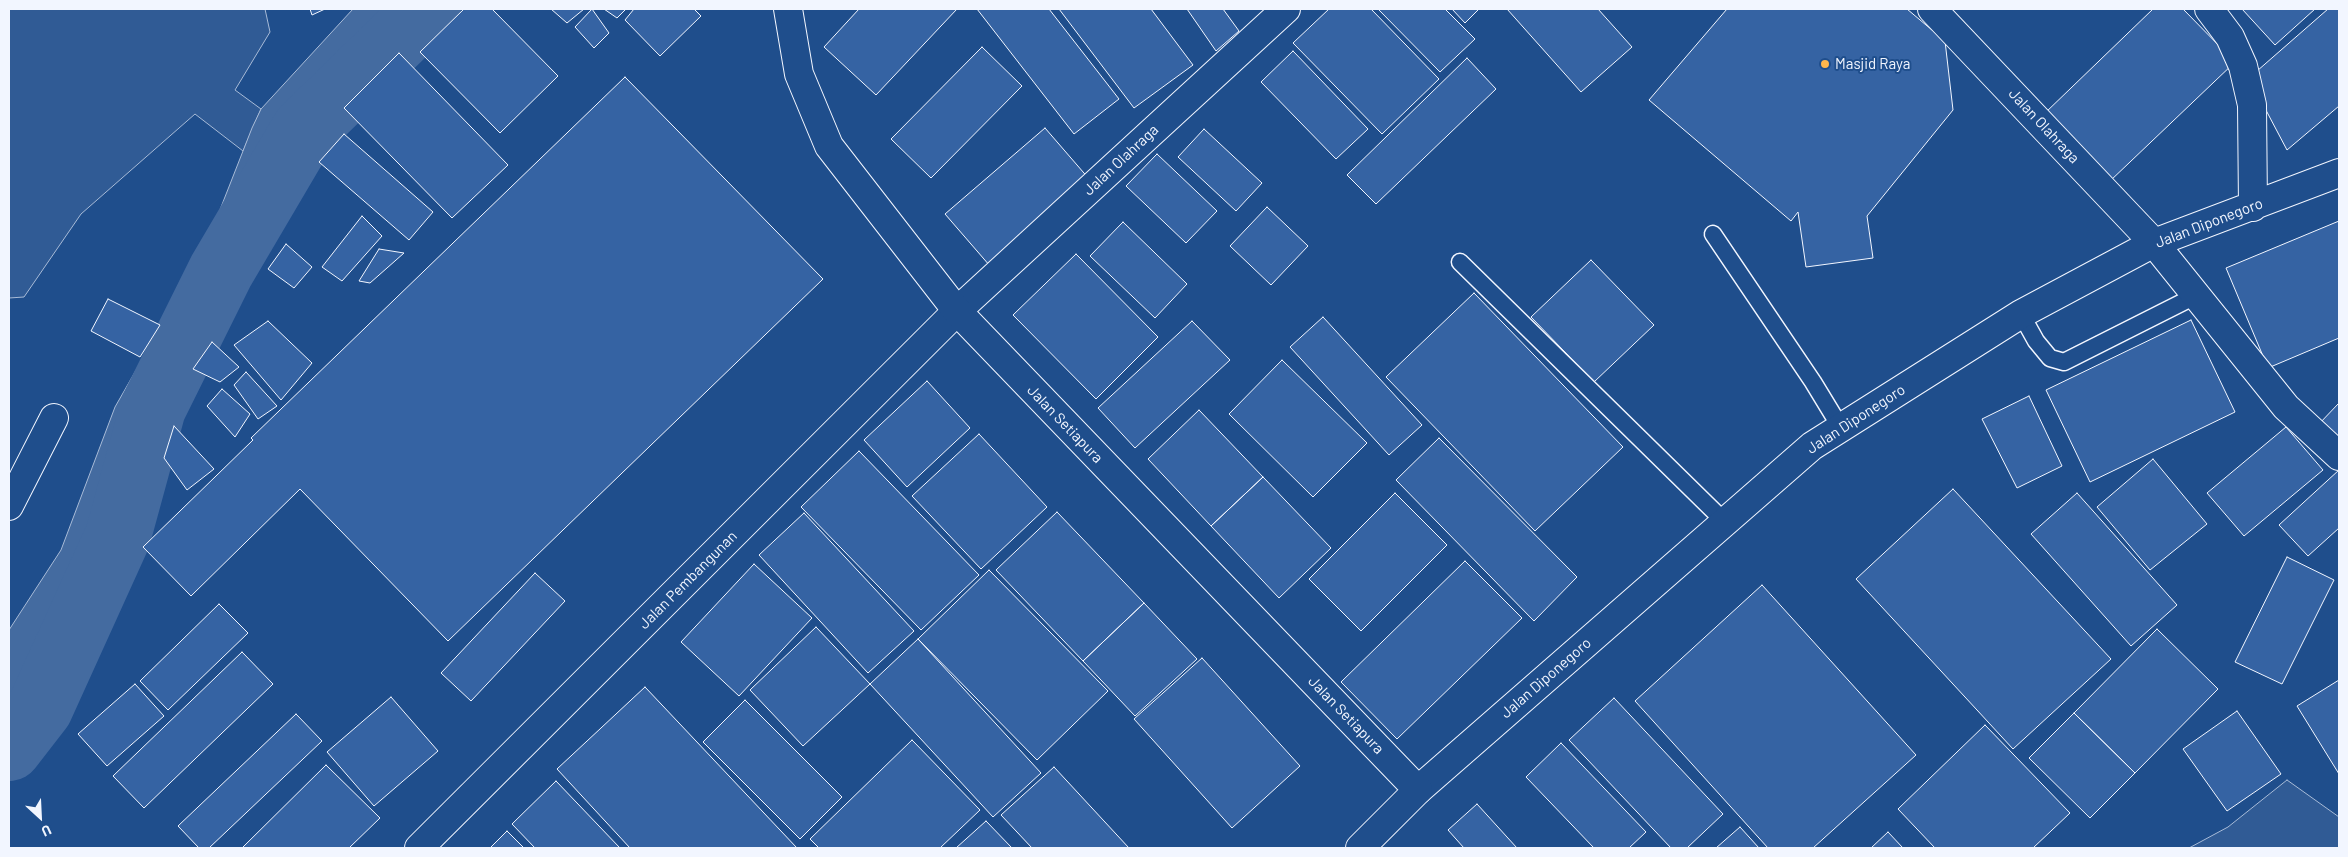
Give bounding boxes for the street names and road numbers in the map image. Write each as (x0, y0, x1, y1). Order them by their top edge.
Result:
street label: Jalan Olahraga (2005, 85, 2083, 167)
street label: Jalan Olahraga (1080, 121, 1162, 199)
street label: Jalan Diponegoro (2153, 194, 2265, 252)
street label: Jalan Diponegoro (1803, 380, 1909, 458)
street label: Jalan Setiapura (1023, 381, 1107, 467)
street label: Jalan Pembangunan (635, 527, 741, 633)
street label: Jalan Diponegoro (1497, 634, 1595, 722)
street label: Jalan Setiapura (1304, 672, 1388, 758)

